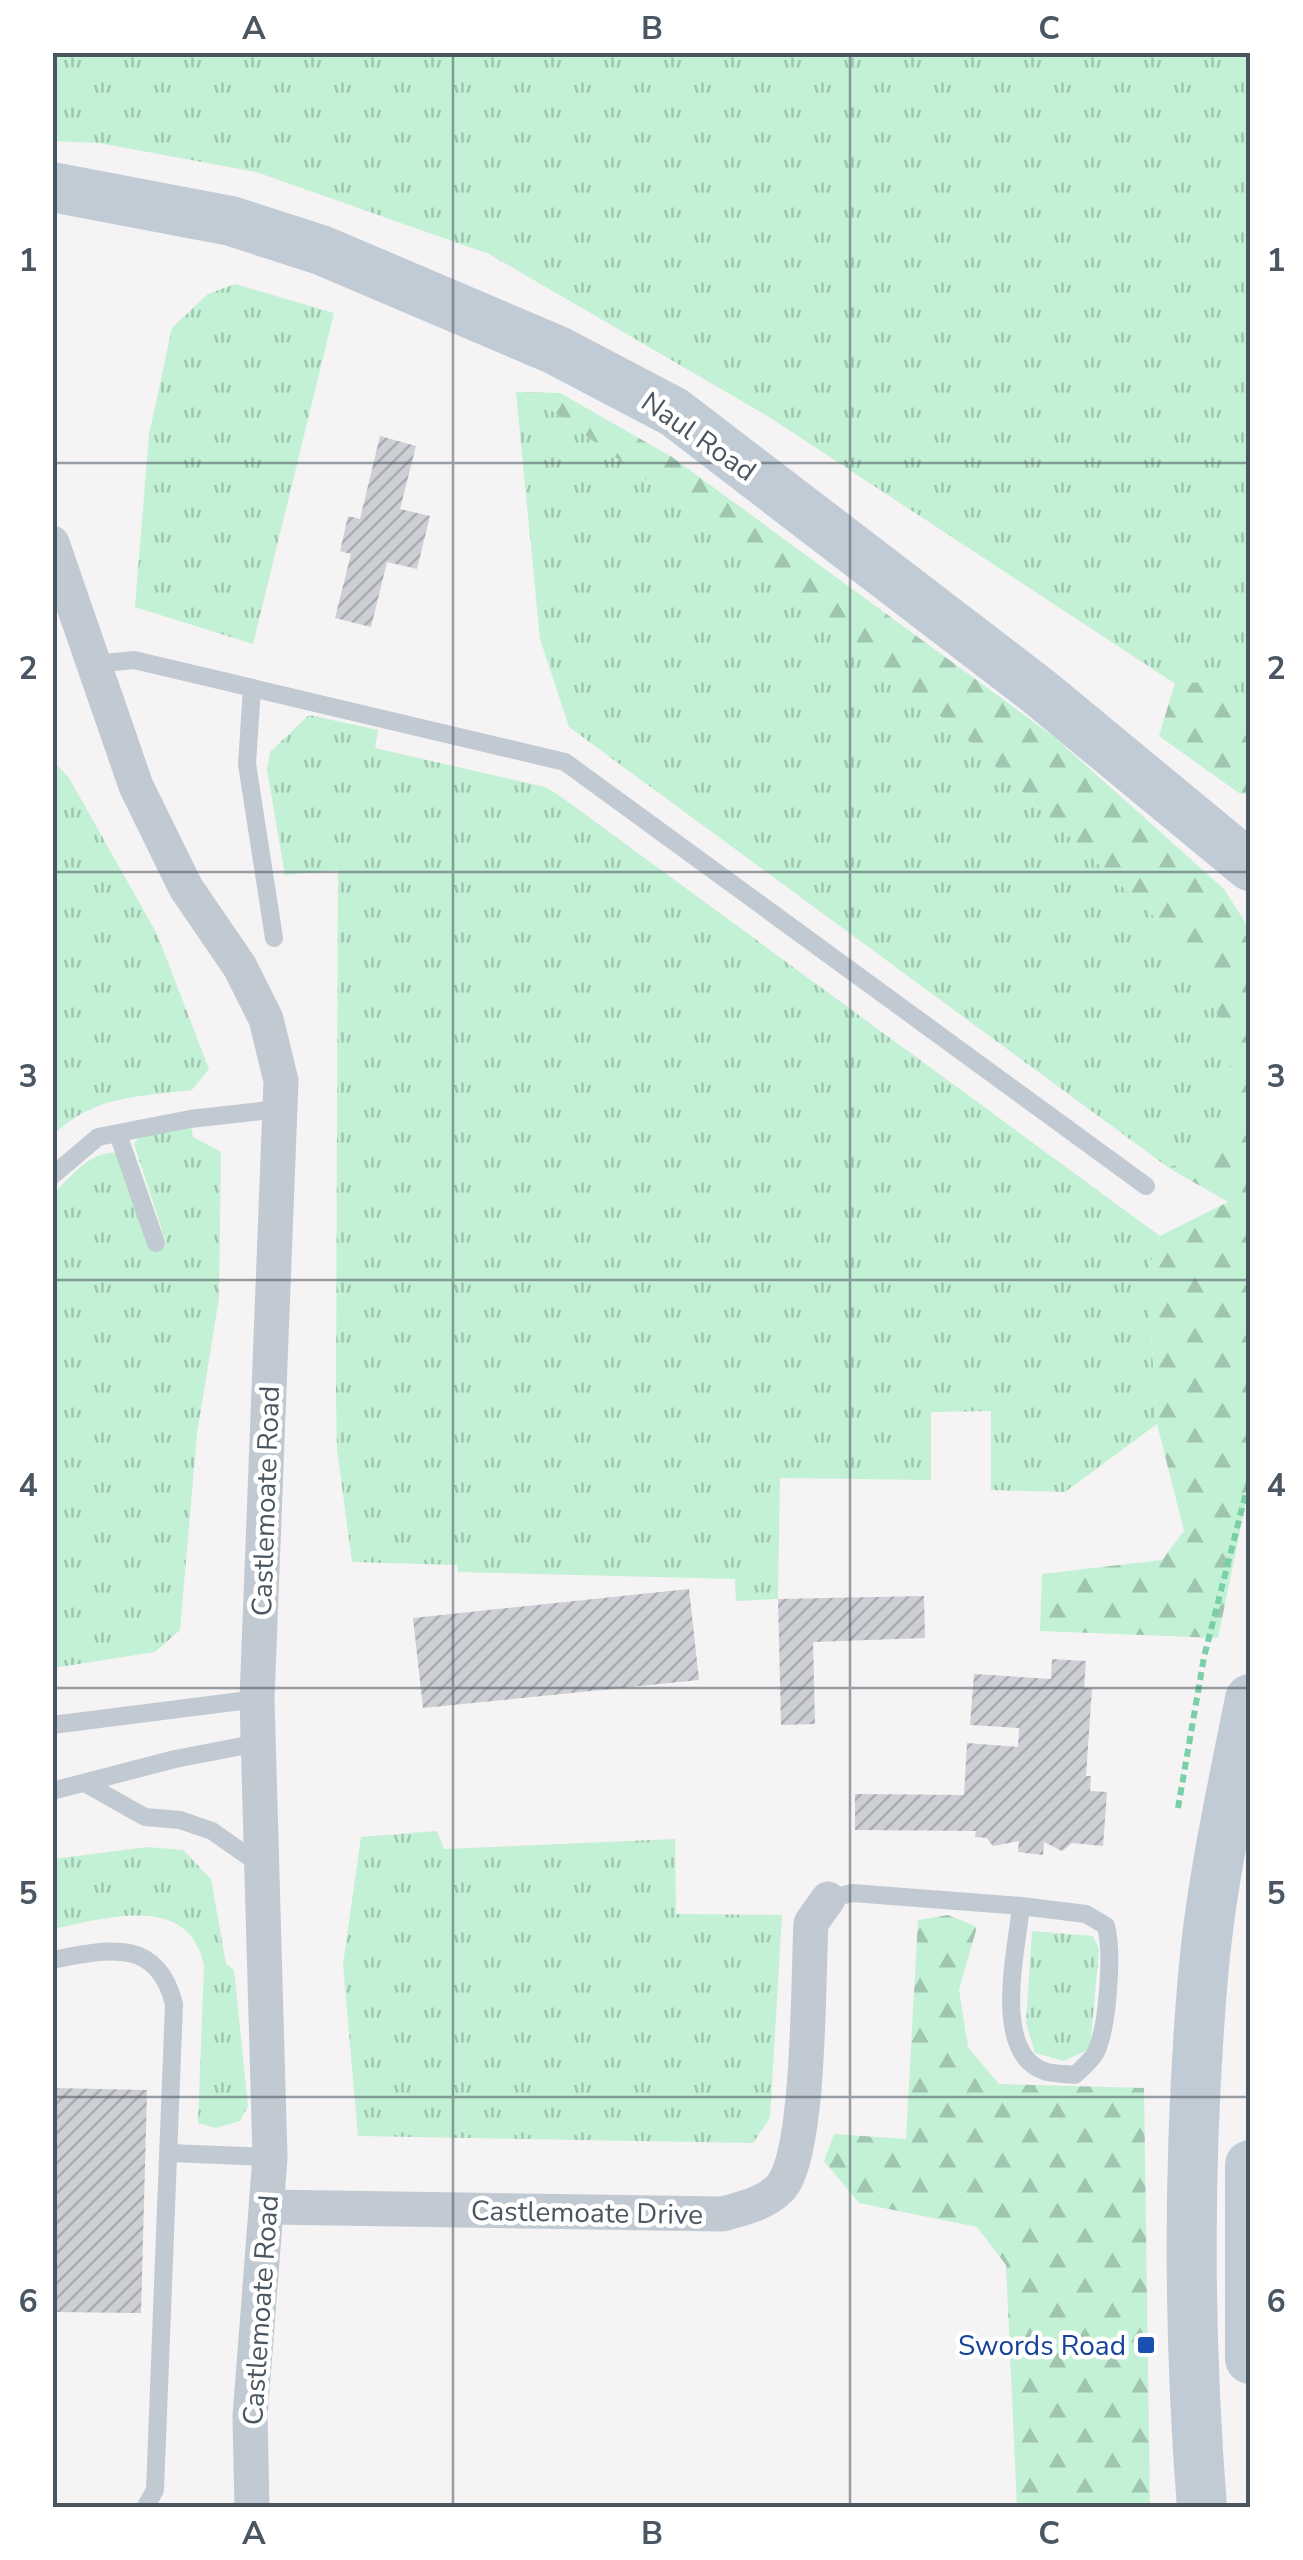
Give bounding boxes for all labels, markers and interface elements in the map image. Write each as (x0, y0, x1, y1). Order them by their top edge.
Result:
text: A (242, 7, 266, 50)
text: B (641, 7, 663, 50)
text: C (1038, 7, 1060, 50)
text: 1 (18, 239, 38, 282)
text: 1 (1266, 239, 1286, 282)
street label: Naul Road (634, 383, 763, 490)
text: 2 (18, 647, 38, 690)
text: 2 (1266, 647, 1286, 690)
text: 3 (18, 1055, 38, 1098)
text: 3 (1266, 1055, 1286, 1098)
street label: Castlemoate Road (243, 1385, 289, 1617)
text: 4 (18, 1464, 38, 1507)
text: 4 (1266, 1464, 1286, 1507)
text: 5 (18, 1872, 38, 1915)
text: 5 (1266, 1872, 1286, 1915)
street label: Castlemoate Drive (471, 2192, 703, 2234)
street label: Castlemoate Road (234, 2194, 288, 2426)
text: 6 (18, 2280, 38, 2323)
text: 6 (1266, 2280, 1286, 2323)
place label: Swords Road (958, 2327, 1126, 2365)
marker: Swords Road (1135, 2334, 1157, 2356)
text: A (242, 2512, 266, 2555)
text: B (641, 2512, 663, 2555)
text: C (1038, 2512, 1060, 2555)

